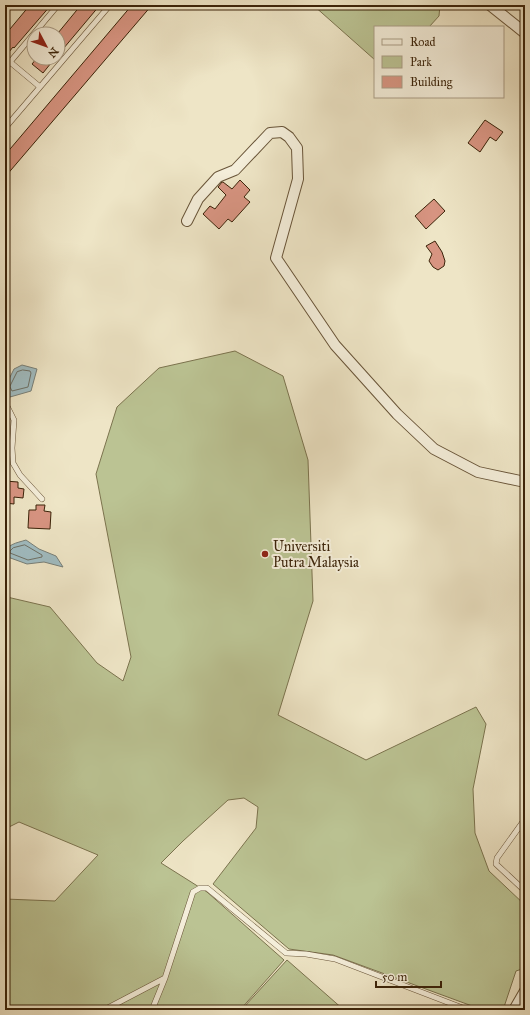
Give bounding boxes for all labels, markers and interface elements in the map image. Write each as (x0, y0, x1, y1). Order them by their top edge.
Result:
north arrow (26, 26, 66, 66)
legend (374, 26, 504, 98)
text: Road (410, 35, 436, 49)
text: N (45, 44, 61, 61)
text: Park (410, 55, 432, 69)
text: Building (410, 75, 453, 90)
place label: Universiti Putra Malaysia (273, 538, 359, 571)
marker: Universiti Putra Malaysia (260, 549, 270, 559)
scale bar (376, 963, 441, 989)
text: 50 m (382, 970, 407, 984)

